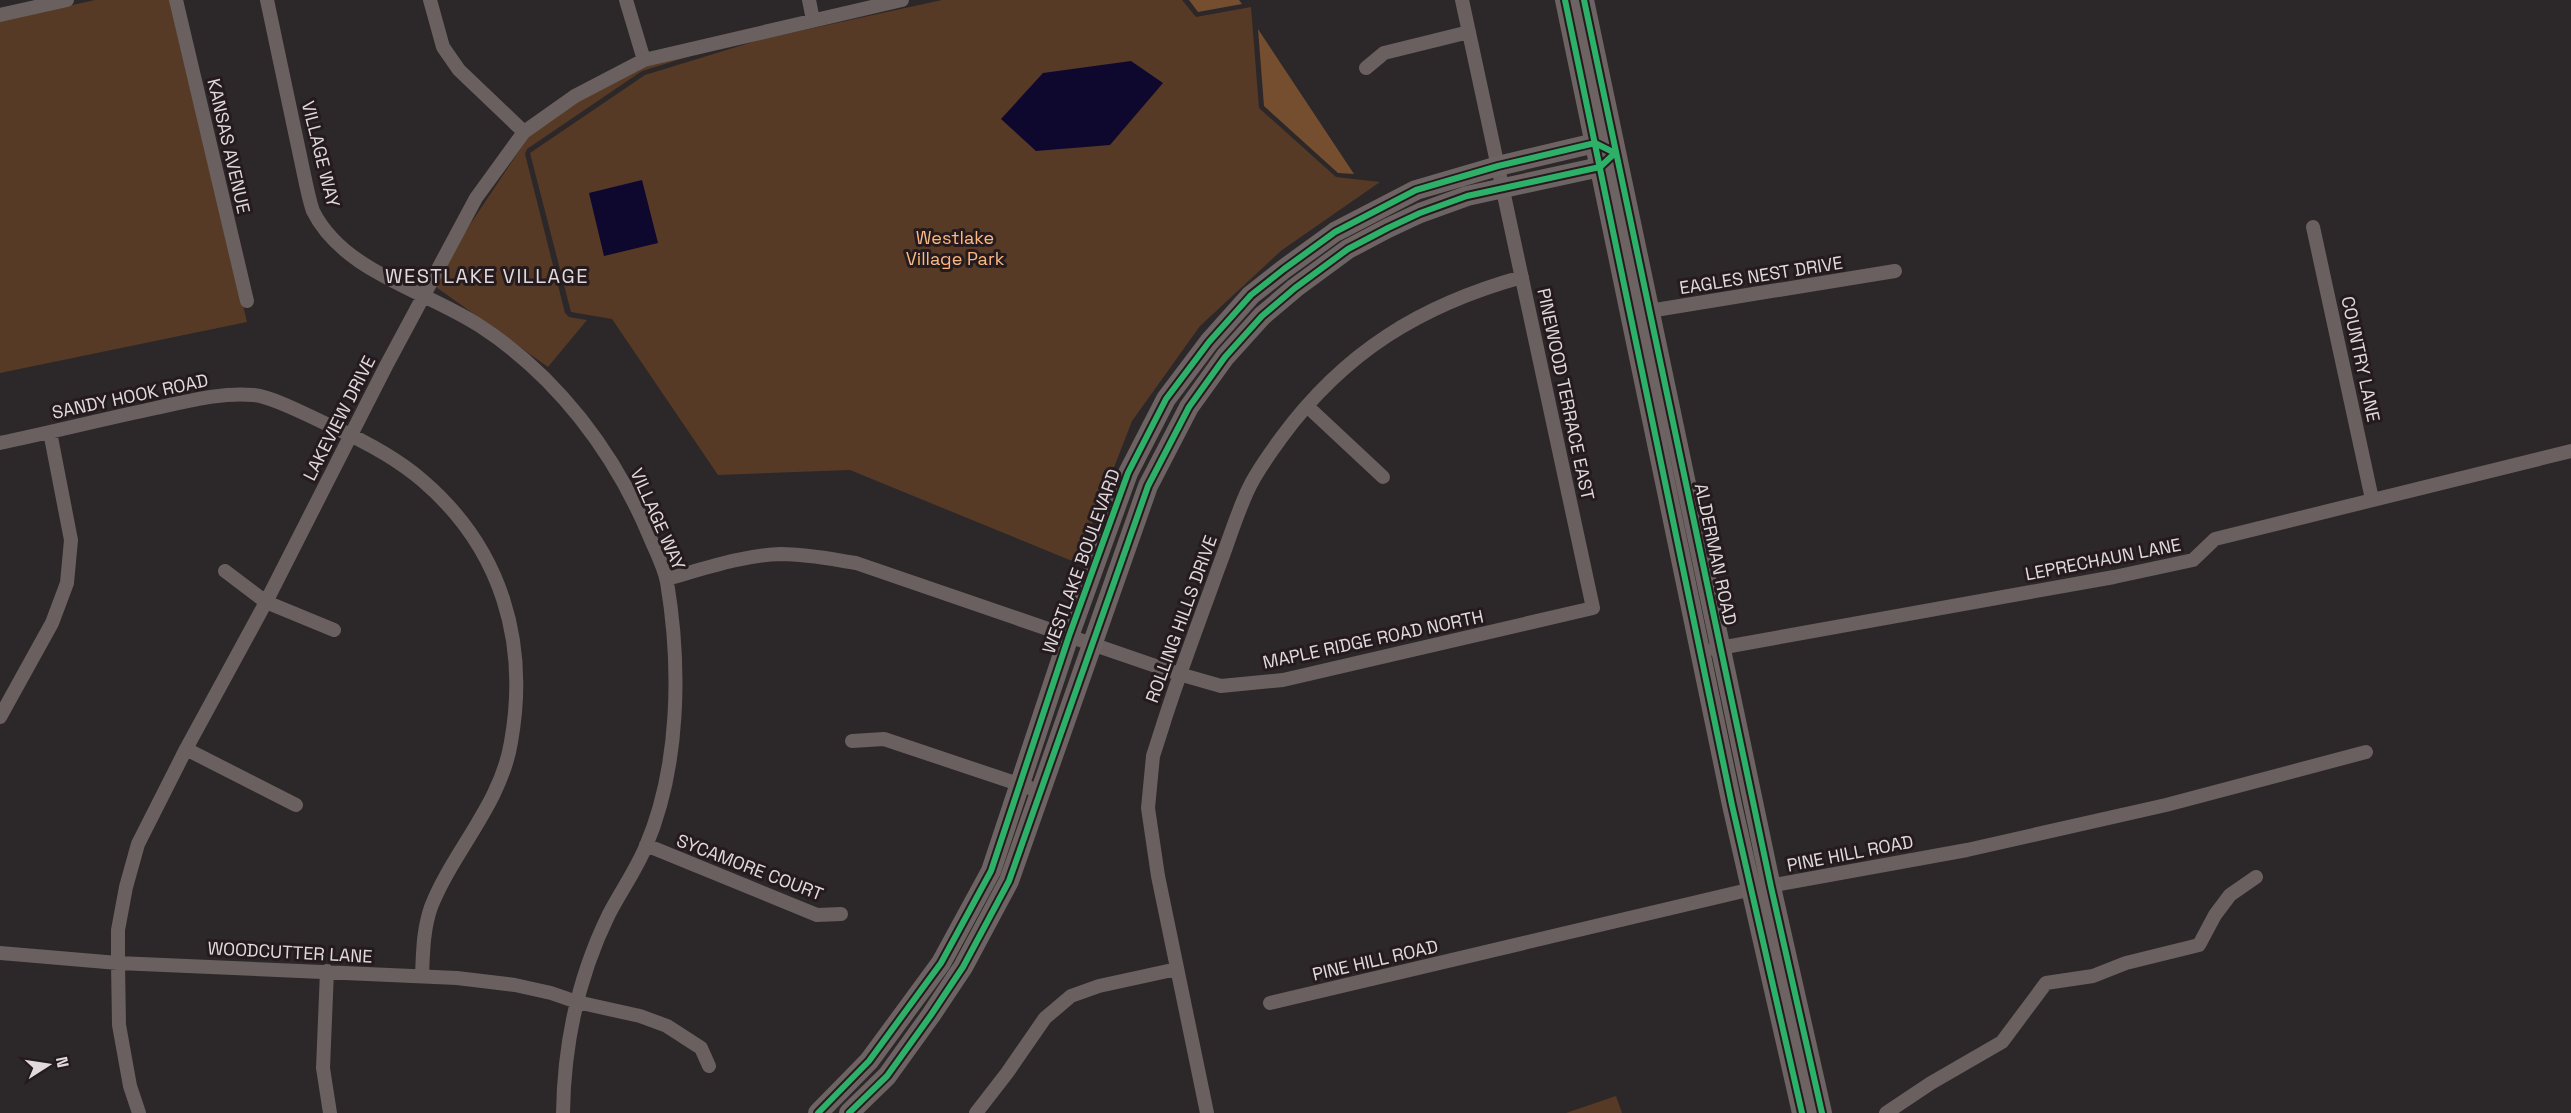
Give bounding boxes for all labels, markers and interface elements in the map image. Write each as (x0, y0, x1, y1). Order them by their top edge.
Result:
street label: KANSAS AVENUE (202, 76, 256, 216)
street label: VILLAGE WAY (297, 98, 345, 210)
park label: Westlake Village Park (906, 226, 1005, 270)
street label: EAGLES NEST DRIVE (1678, 251, 1844, 299)
district label: WESTLAKE VILLAGE (385, 263, 589, 289)
street label: PINEWOOD TERRACE EAST (1532, 286, 1600, 502)
street label: COUNTRY LANE (2336, 294, 2386, 424)
street label: LAKEVIEW DRIVE (298, 352, 380, 484)
street label: SANDY HOOK ROAD (50, 368, 210, 424)
street label: VILLAGE WAY (625, 464, 691, 574)
street label: WESTLAKE BOULEVARD (1037, 466, 1125, 656)
street label: ALDERMAN ROAD (1690, 481, 1742, 627)
street label: ROLLING HILLS DRIVE (1140, 532, 1222, 706)
street label: LEPRECHAUN LANE (2023, 533, 2183, 585)
street label: MAPLE RIDGE ROAD NORTH (1260, 604, 1486, 674)
street label: SYCAMORE COURT (674, 828, 827, 906)
street label: PINE HILL ROAD (1785, 829, 1915, 877)
street label: PINE HILL ROAD (1310, 934, 1440, 986)
street label: WOODCUTTER LANE (207, 936, 373, 968)
north arrow (18, 1035, 78, 1095)
text: N (51, 1055, 74, 1069)

